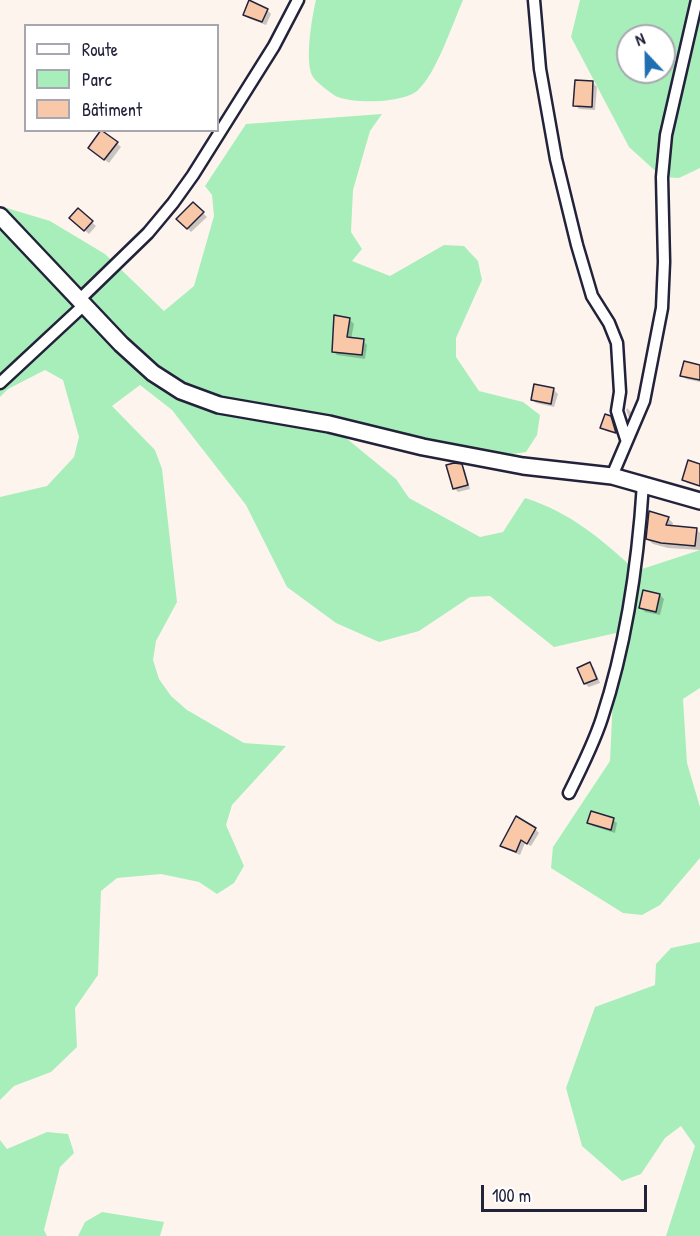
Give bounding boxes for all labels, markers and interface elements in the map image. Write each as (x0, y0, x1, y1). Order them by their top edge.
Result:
legend (24, 24, 219, 132)
north arrow (616, 24, 676, 84)
text: N (632, 27, 648, 51)
text: Route (82, 37, 118, 62)
text: Parc (82, 67, 112, 92)
text: Bâtiment (82, 97, 142, 122)
scale bar (484, 1173, 650, 1211)
text: 100 m (492, 1183, 531, 1208)

